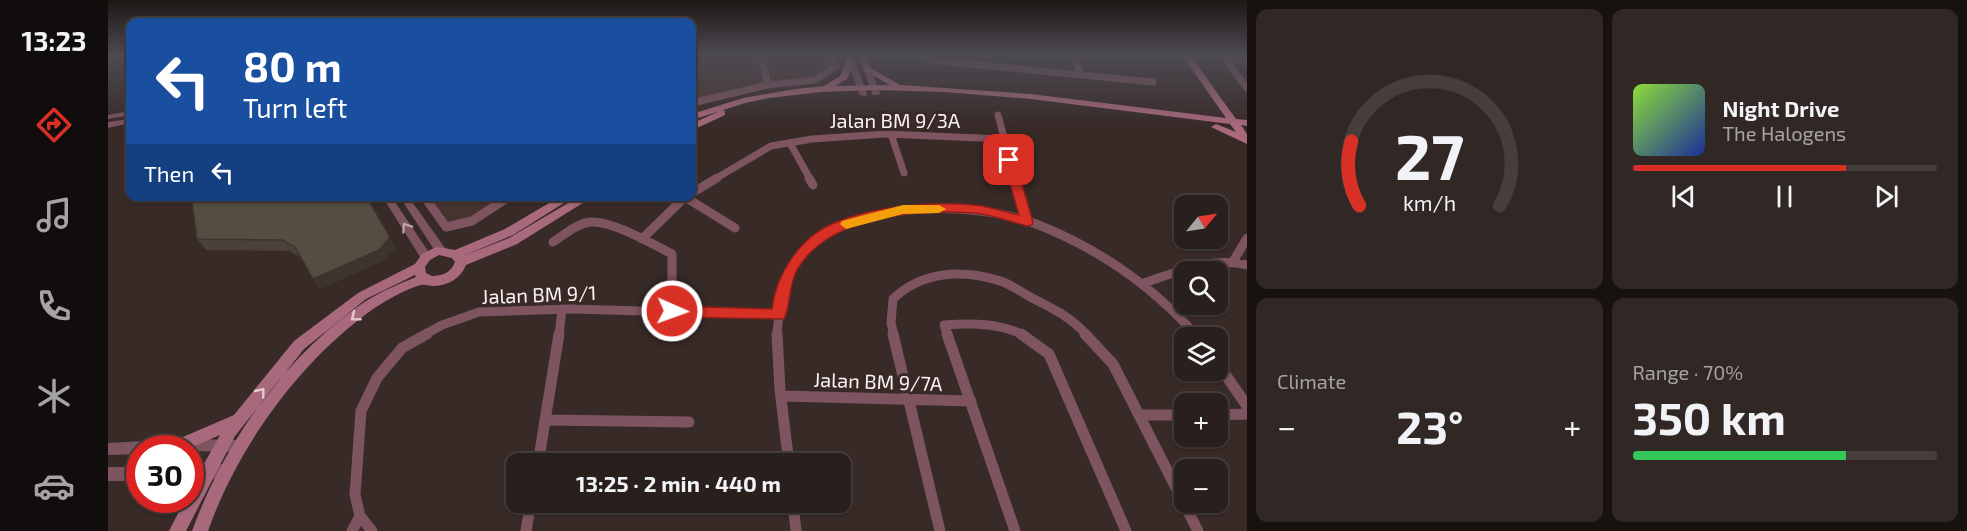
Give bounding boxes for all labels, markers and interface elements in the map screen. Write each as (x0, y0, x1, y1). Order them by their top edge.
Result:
text: 13:23 (22, 24, 86, 56)
text: 80 m (243, 40, 342, 90)
icon: left (144, 42, 222, 120)
text: Turn left (243, 91, 347, 123)
text: Night Drive (1723, 95, 1839, 121)
icon: directions (33, 104, 75, 146)
street label: Jalan BM 9/3A (830, 108, 961, 132)
text: 27 (1395, 118, 1464, 193)
text: The Halogens (1723, 121, 1846, 145)
pin (983, 134, 1034, 185)
icon: arrive (992, 143, 1025, 176)
icon: left (206, 156, 239, 189)
text: Then (144, 160, 194, 186)
icon: previous (1667, 180, 1700, 213)
icon: pause (1768, 180, 1801, 213)
icon: next (1870, 180, 1903, 213)
text: km/h (1403, 190, 1456, 215)
icon: music (33, 194, 75, 236)
north arrow (1174, 195, 1228, 249)
map controls (1174, 195, 1228, 513)
one-way arrow (402, 223, 413, 234)
button: search (1174, 261, 1228, 315)
position arrow (640, 279, 704, 343)
street label: Jalan BM 9/1 (481, 280, 597, 308)
icon: phone (33, 285, 75, 327)
one-way arrow (351, 310, 362, 321)
button: layers (1174, 327, 1228, 381)
text: Range · 70% (1633, 360, 1743, 384)
street label: Jalan BM 9/7A (813, 367, 943, 395)
text: Climate (1277, 369, 1346, 393)
icon: climate (33, 375, 75, 417)
one-way arrow (254, 388, 265, 399)
text: 350 km (1633, 390, 1786, 444)
button: + (1174, 393, 1228, 447)
text: 23° (1396, 399, 1463, 453)
text: − (1277, 406, 1296, 446)
text: + (1563, 406, 1581, 446)
speed limit sign: 30 (126, 435, 204, 513)
button: − (1174, 459, 1228, 513)
icon: car (33, 465, 75, 507)
text: 13:25 · 2 min · 440 m (576, 470, 781, 496)

